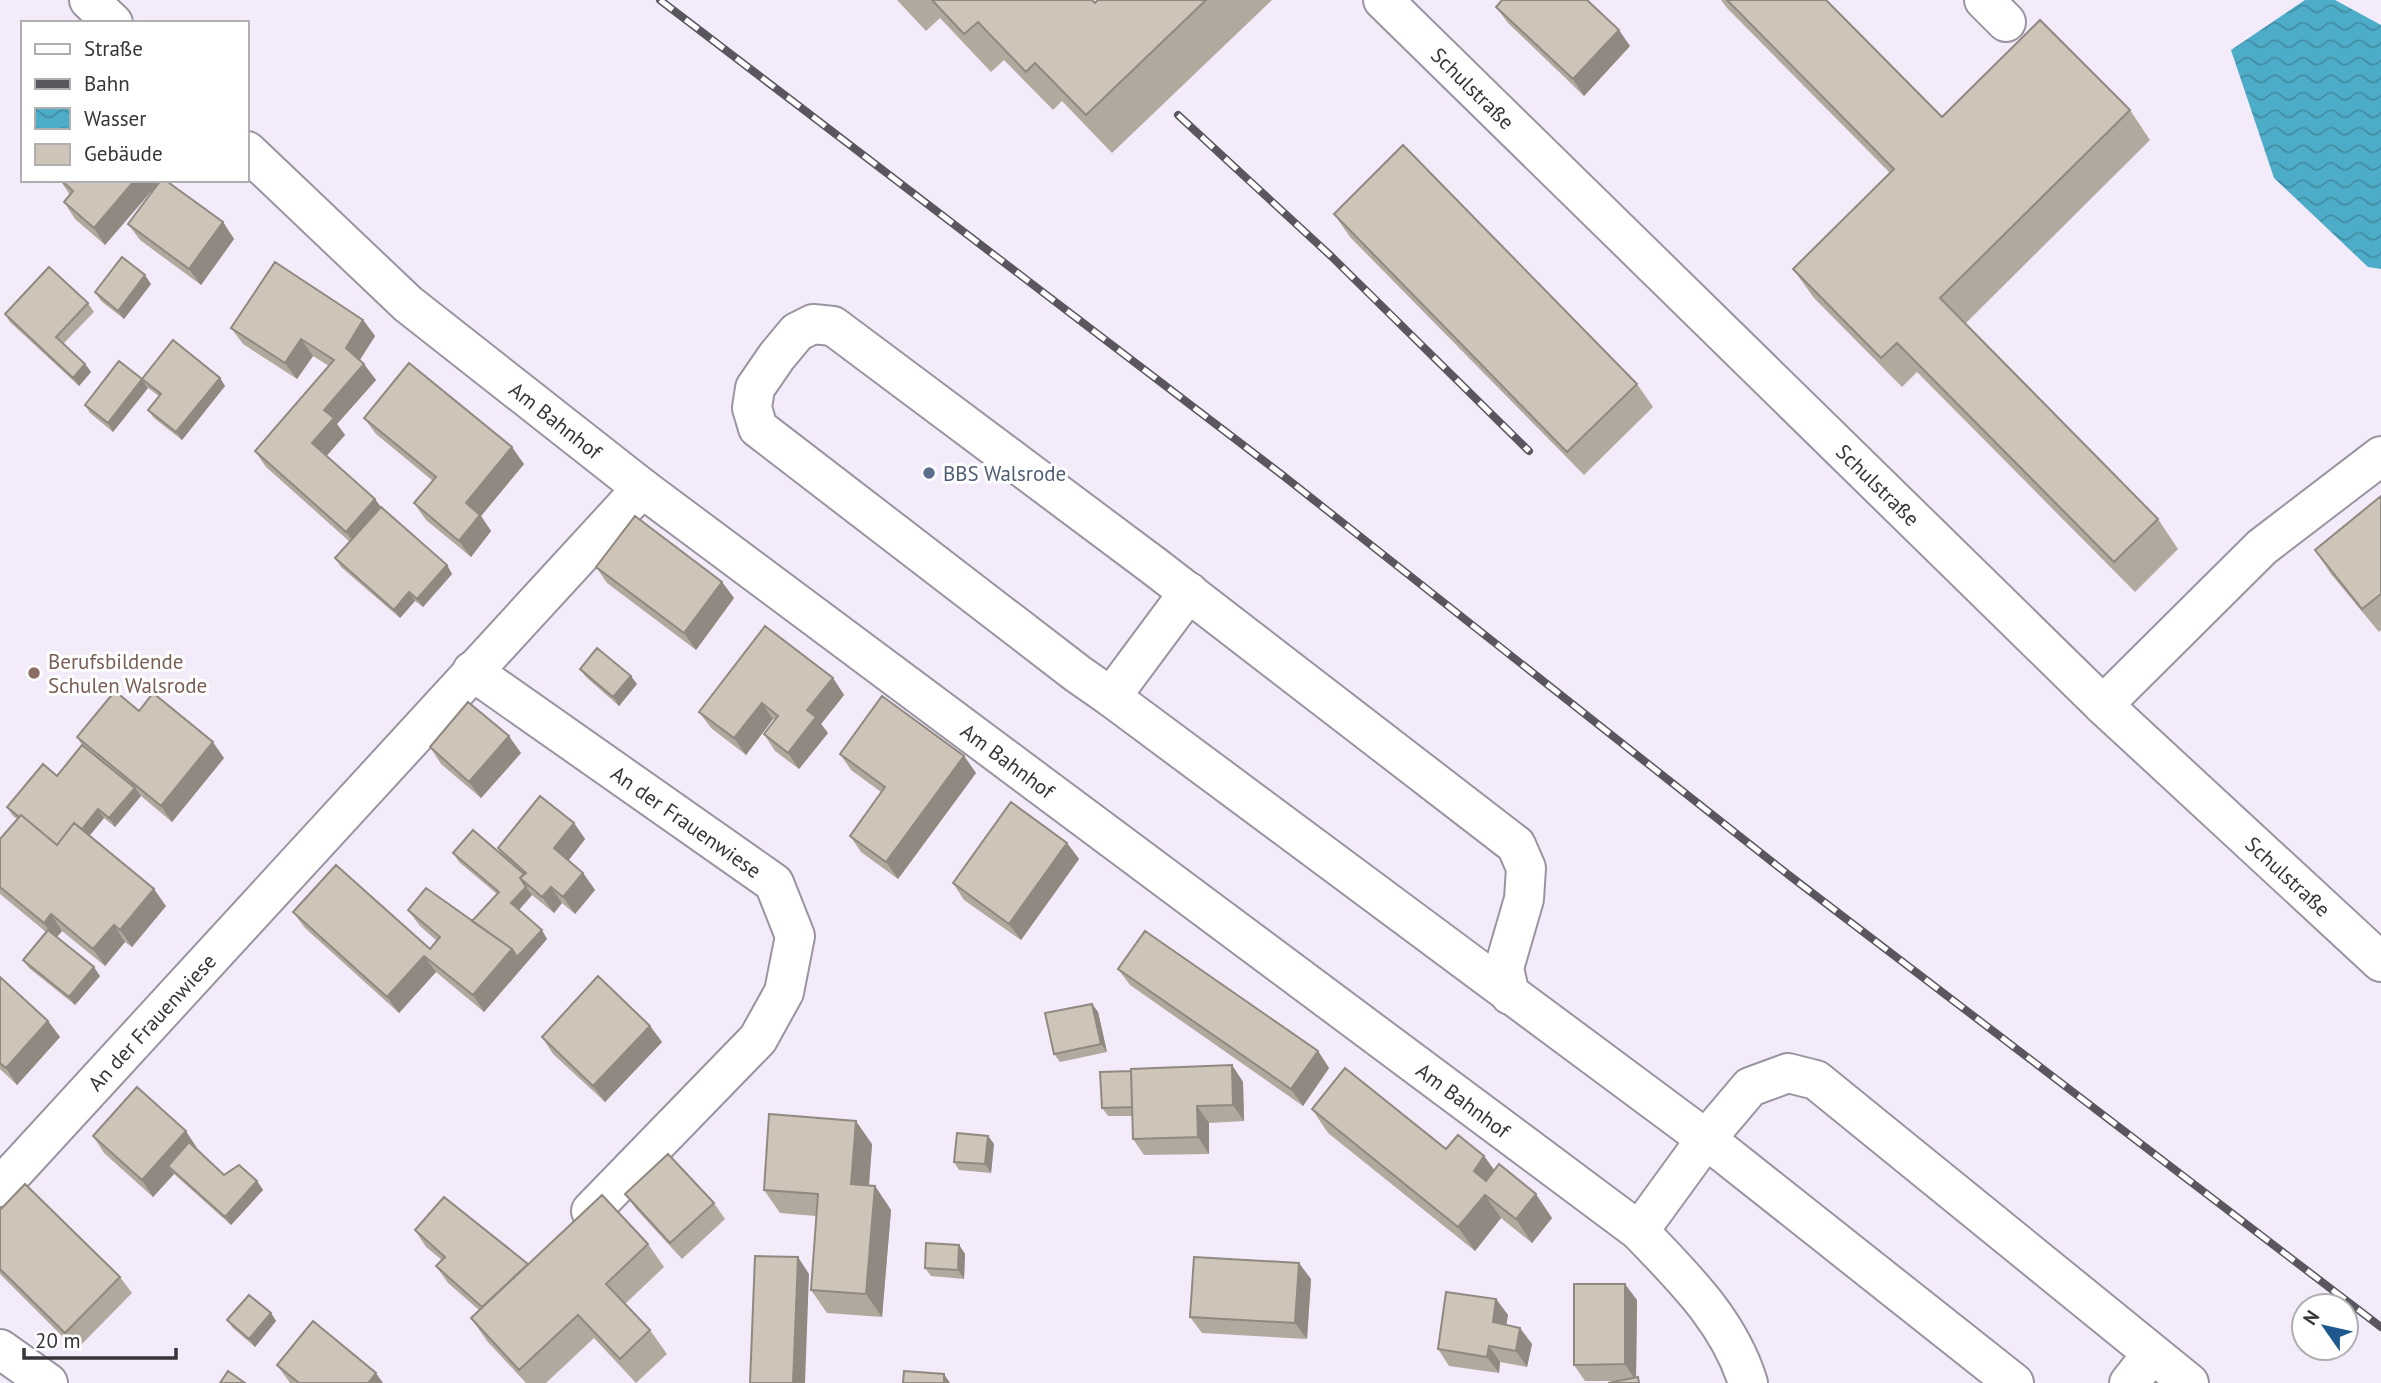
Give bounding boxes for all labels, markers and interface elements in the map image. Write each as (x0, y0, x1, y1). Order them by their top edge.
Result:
legend (21, 21, 248, 182)
text: Straße (84, 35, 143, 62)
street label: Schulstraße (1426, 41, 1520, 135)
text: Bahn (84, 70, 130, 97)
text: Wasser (84, 105, 146, 132)
text: Gebäude (84, 140, 163, 167)
street label: Am Bahnhof (504, 376, 608, 466)
street label: Schulstraße (1831, 438, 1926, 532)
place label: BBS Walsrode (943, 460, 1066, 487)
marker: BBS Walsrode (921, 465, 937, 481)
place label: Berufsbildende Schulen Walsrode (48, 648, 207, 699)
marker: Berufsbildende Schulen Walsrode (26, 665, 42, 681)
street label: Am Bahnhof (956, 717, 1061, 805)
street label: An der Frauenwiese (606, 760, 767, 884)
street label: Schulstraße (2240, 830, 2336, 922)
street label: An der Frauenwiese (82, 948, 221, 1096)
street label: Am Bahnhof (1411, 1056, 1516, 1144)
north arrow (2290, 1292, 2360, 1362)
text: N (2297, 1306, 2324, 1329)
scale bar (24, 1316, 177, 1360)
text: 20 m (35, 1327, 81, 1354)

